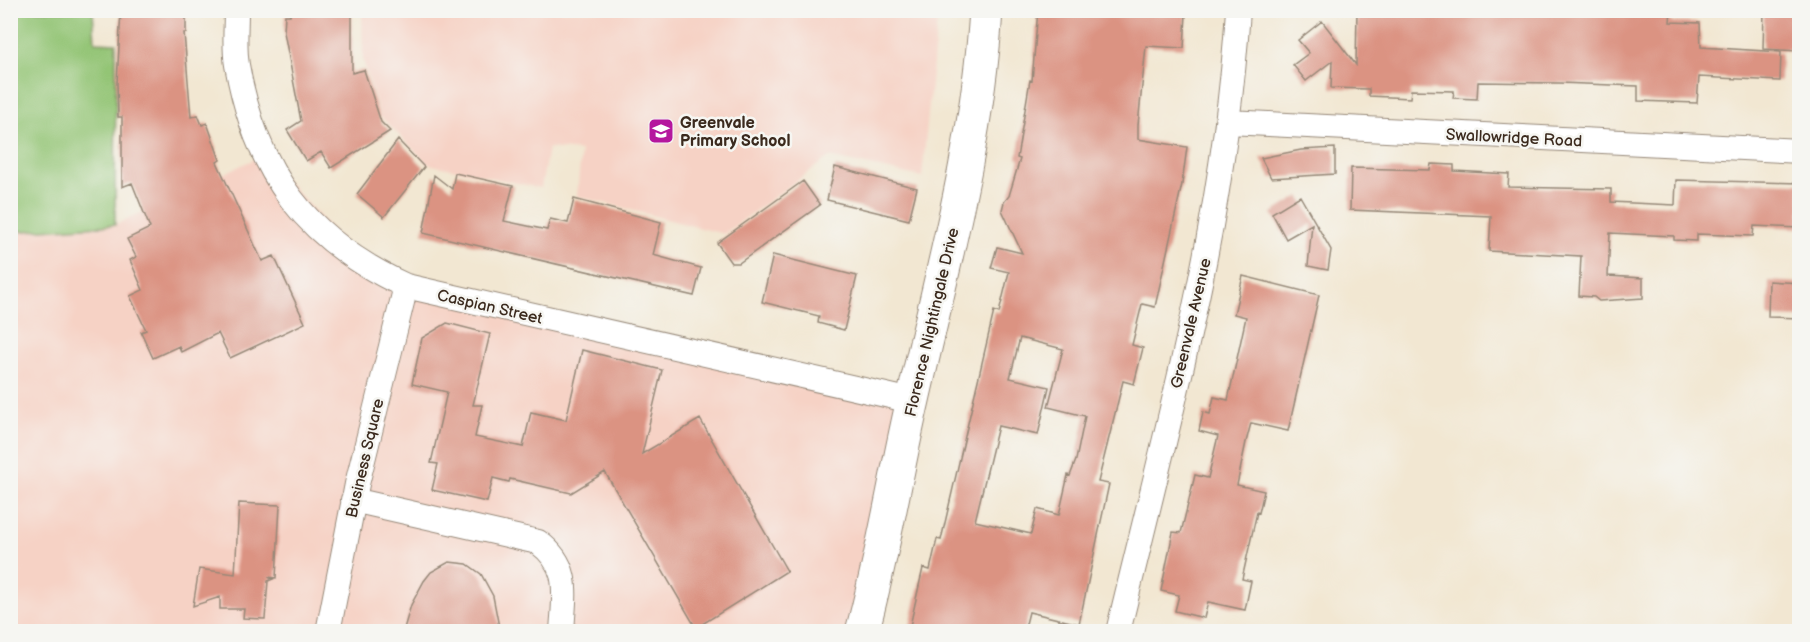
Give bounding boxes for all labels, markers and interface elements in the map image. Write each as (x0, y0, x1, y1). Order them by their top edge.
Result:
place label: Greenvale Primary School (680, 114, 790, 151)
school or university icon: Greenvale Primary School (646, 116, 676, 146)
street label: Swallowridge Road (1445, 125, 1583, 152)
street label: Florence Nightingale Drive (901, 226, 964, 419)
street label: Greenvale Avenue (1167, 256, 1216, 390)
street label: Caspian Street (435, 286, 544, 329)
street label: Business Square (343, 396, 389, 520)

